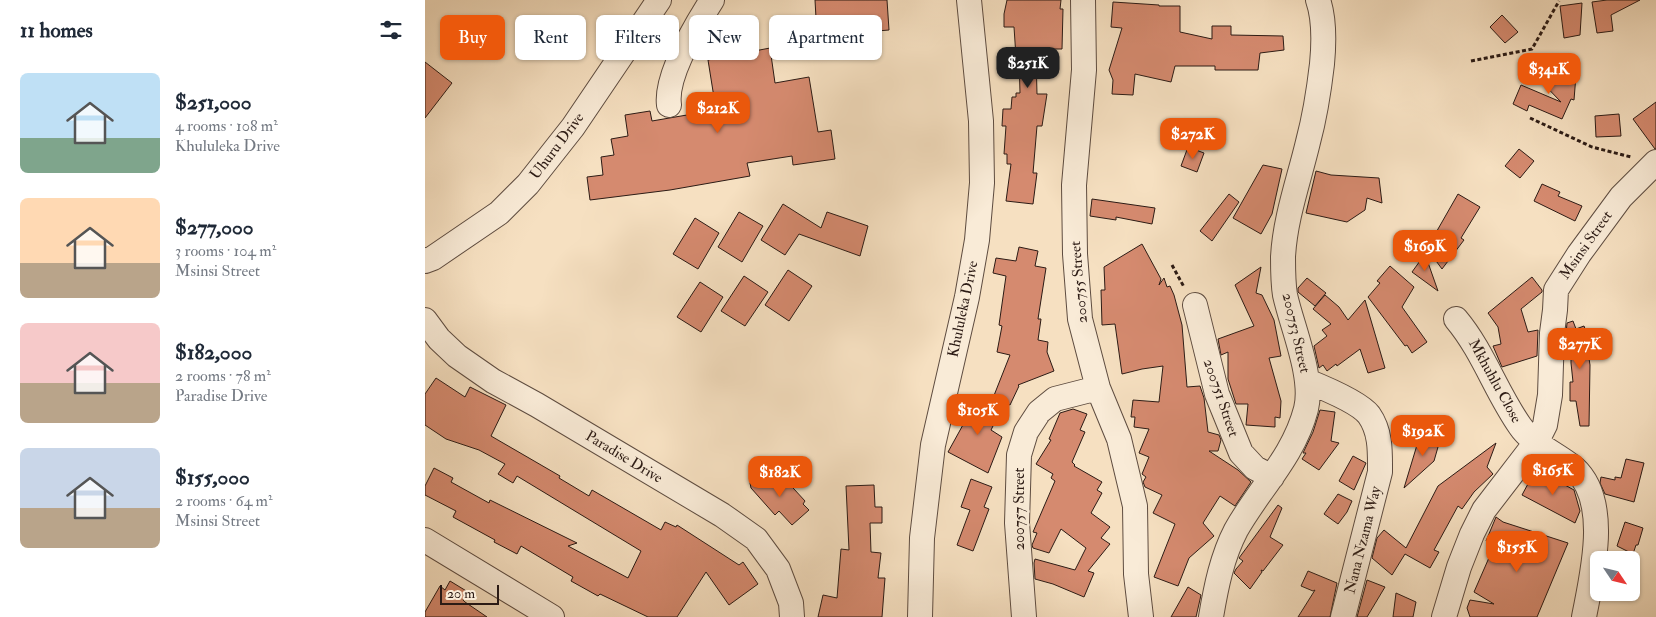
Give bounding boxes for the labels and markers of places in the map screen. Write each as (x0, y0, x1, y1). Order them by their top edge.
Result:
pin: $251K (993, 46, 1063, 89)
pin: $341K (1514, 52, 1584, 95)
pin: $212K (683, 92, 753, 134)
pin: $272K (1158, 118, 1228, 160)
pin: $169K (1390, 230, 1460, 272)
pin: $277K (1545, 328, 1615, 370)
pin: $105K (943, 394, 1013, 436)
pin: $192K (1388, 414, 1458, 457)
pin: $165K (1518, 454, 1588, 496)
pin: $182K (745, 456, 815, 498)
pin: $155K (1482, 530, 1552, 573)

